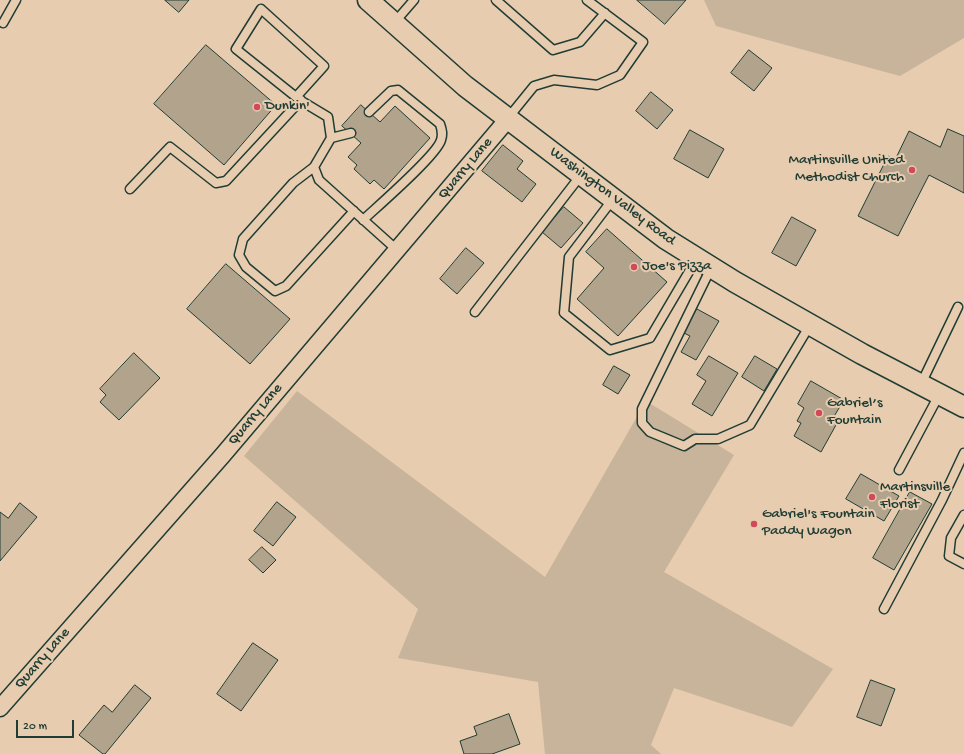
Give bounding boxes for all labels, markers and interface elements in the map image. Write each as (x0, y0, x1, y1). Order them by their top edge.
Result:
place label: Dunkin' (265, 98, 310, 116)
marker: Dunkin' (252, 102, 262, 112)
street label: Quarry Lane (435, 134, 497, 204)
street label: Washington Valley Road (546, 144, 678, 250)
place label: Martinsville United Methodist Church (788, 152, 904, 187)
marker: Martinsville United Methodist Church (907, 165, 917, 175)
place label: Joe's Pizza (642, 258, 711, 276)
marker: Joe's Pizza (629, 262, 639, 272)
street label: Quarry Lane (225, 380, 287, 450)
place label: Gabriel’s Fountain (827, 395, 883, 430)
marker: Gabriel’s Fountain (814, 408, 824, 418)
place label: Martinsville Florist (880, 479, 950, 514)
marker: Martinsville Florist (867, 492, 877, 502)
place label: Gabriel's Fountain Paddy Wagon (762, 506, 875, 541)
marker: Gabriel's Fountain Paddy Wagon (749, 519, 759, 529)
street label: Quarry Lane (11, 625, 75, 693)
scale bar (18, 712, 76, 738)
text: 20 m (23, 720, 47, 734)

